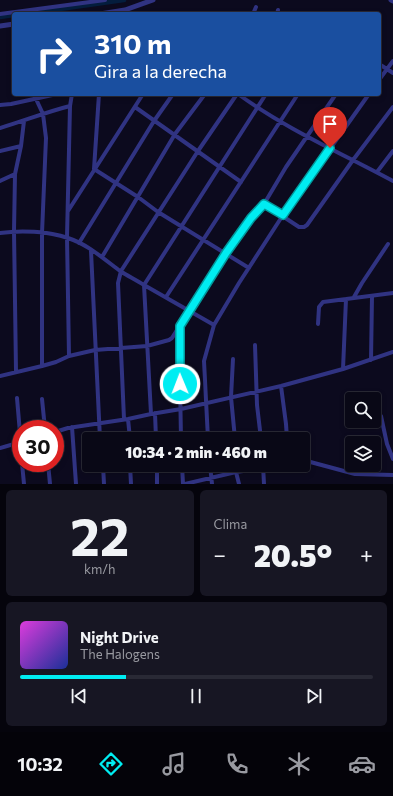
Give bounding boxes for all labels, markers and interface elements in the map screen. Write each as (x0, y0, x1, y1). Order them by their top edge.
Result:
text: 310 m (94, 26, 171, 60)
icon: right (28, 28, 80, 80)
text: Gira a la derecha (94, 60, 227, 82)
pin (313, 107, 347, 148)
icon: arrive (319, 113, 341, 135)
position arrow (159, 363, 201, 405)
map controls (345, 392, 381, 472)
button: search (345, 392, 381, 428)
speed limit sign: 30 (12, 420, 64, 472)
button: layers (345, 436, 381, 472)
text: 10:34 · 2 min · 460 m (125, 443, 267, 461)
text: 22 (70, 503, 129, 567)
text: Clima (214, 516, 247, 532)
text: 20.5° (254, 536, 332, 573)
text: − (214, 541, 226, 568)
text: + (360, 541, 373, 568)
text: km/h (84, 561, 116, 577)
text: Night Drive (80, 628, 159, 646)
text: The Halogens (80, 646, 160, 662)
icon: previous (68, 685, 90, 707)
icon: pause (185, 685, 207, 707)
icon: next (303, 685, 325, 707)
icon: directions (97, 750, 125, 778)
icon: music (160, 750, 188, 778)
icon: phone (223, 750, 251, 778)
icon: climate (285, 750, 313, 778)
icon: car (348, 750, 376, 778)
text: 10:32 (17, 753, 63, 775)

